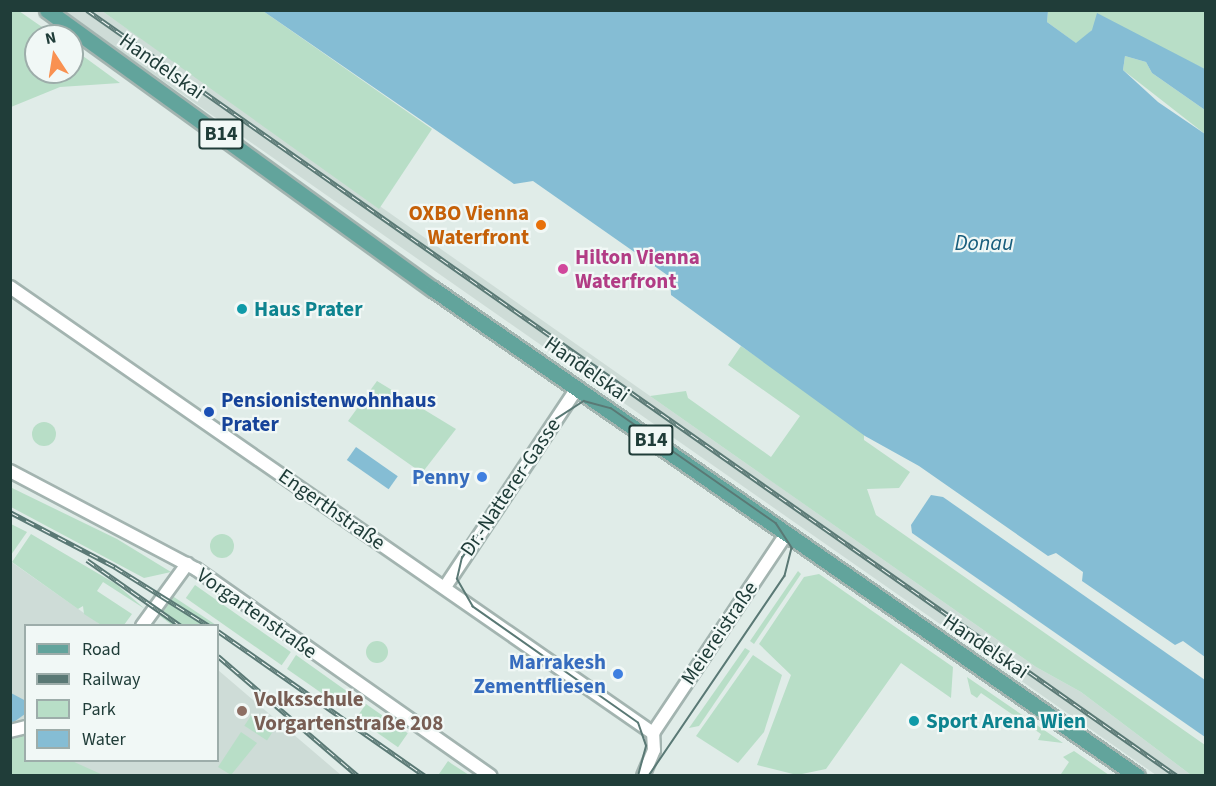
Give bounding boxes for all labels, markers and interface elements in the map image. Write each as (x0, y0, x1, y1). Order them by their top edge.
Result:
north arrow (24, 24, 84, 84)
text: N (43, 26, 58, 50)
street label: Handelskai (115, 28, 209, 104)
road number: B14 (197, 117, 245, 151)
place label: OXBO Vienna Waterfront (409, 200, 529, 250)
marker: OXBO Vienna Waterfront (534, 218, 548, 232)
water label: Donau (954, 231, 1014, 257)
place label: Hilton Vienna Waterfront (575, 244, 700, 294)
marker: Hilton Vienna Waterfront (556, 262, 570, 276)
place label: Haus Prater (254, 296, 363, 322)
marker: Haus Prater (235, 302, 249, 316)
street label: Handelskai (540, 331, 634, 407)
place label: Pensionistenwohnhaus Prater (221, 387, 436, 437)
marker: Pensionistenwohnhaus Prater (202, 405, 216, 419)
street label: Dr.-Natterer-Gasse (455, 413, 565, 561)
road number: B14 (627, 423, 675, 457)
street label: Engerthstraße (274, 463, 390, 555)
place label: Penny (412, 464, 470, 490)
marker: Penny (475, 470, 489, 484)
street label: Vorgartenstraße (192, 562, 322, 664)
street label: Meiereistraße (675, 577, 763, 689)
street label: Handelskai (938, 608, 1034, 684)
legend (24, 624, 219, 762)
text: Road (82, 637, 121, 662)
place label: Marrakesh Zementfliesen (473, 649, 606, 699)
text: Railway (82, 667, 141, 692)
marker: Marrakesh Zementfliesen (611, 667, 625, 681)
place label: Volksschule Vorgartenstraße 208 (254, 686, 443, 736)
text: Park (82, 697, 116, 722)
marker: Volksschule Vorgartenstraße 208 (235, 704, 249, 718)
place label: Sport Arena Wien (926, 708, 1086, 734)
marker: Sport Arena Wien (907, 714, 921, 728)
text: Water (82, 727, 126, 752)

